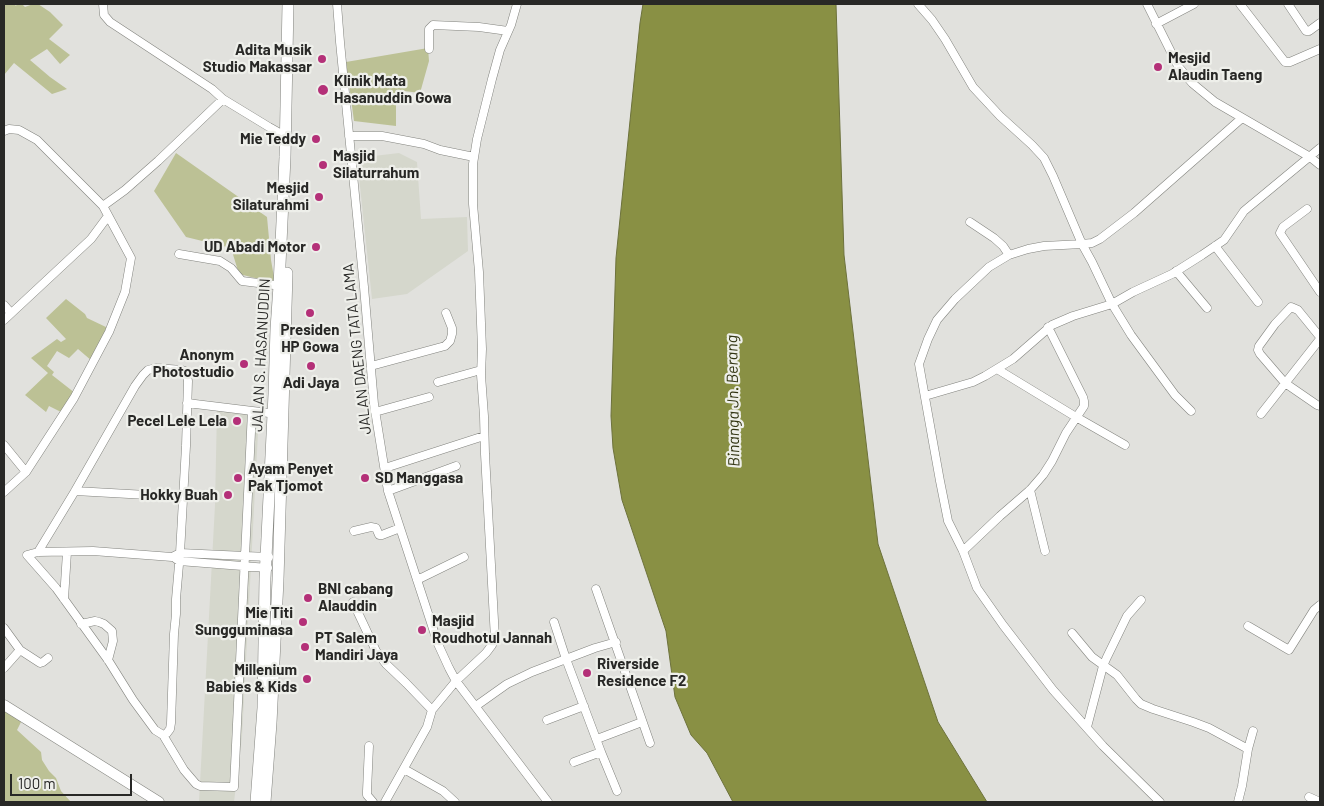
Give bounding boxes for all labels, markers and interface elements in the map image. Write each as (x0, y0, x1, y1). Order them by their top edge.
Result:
place label: Adita Musik Studio Makassar (203, 41, 312, 76)
place label: Mesjid Alaudin Taeng (1168, 49, 1262, 84)
marker: Adita Musik Studio Makassar (316, 53, 328, 65)
marker: Mesjid Alaudin Taeng (1152, 61, 1164, 73)
place label: Klinik Mata Hasanuddin Gowa (334, 72, 452, 107)
marker: Klinik Mata Hasanuddin Gowa (316, 83, 330, 97)
place label: Mie Teddy (240, 130, 306, 148)
marker: Mie Teddy (310, 133, 322, 145)
place label: Masjid Silaturrahum (333, 147, 419, 182)
marker: Masjid Silaturrahum (317, 159, 329, 171)
place label: Mesjid Silaturahmi (233, 179, 309, 214)
marker: Mesjid Silaturahmi (313, 191, 325, 203)
place label: UD Abadi Motor (204, 238, 306, 256)
marker: UD Abadi Motor (310, 241, 322, 253)
street label: JALAN DAENG TATA LAMA (339, 262, 375, 436)
street label: JALAN S. HASANUDDIN (248, 278, 274, 432)
marker: Presiden HP Gowa (304, 307, 316, 319)
place label: Presiden HP Gowa (281, 321, 339, 356)
water label: Binanga Jn. Berang (722, 335, 744, 467)
place label: Anonym Photostudio (153, 346, 234, 381)
marker: Anonym Photostudio (238, 358, 250, 370)
marker: Adi Jaya (305, 360, 317, 372)
place label: Adi Jaya (283, 374, 339, 392)
place label: Pecel Lele Lela (128, 412, 227, 430)
marker: Pecel Lele Lela (231, 415, 243, 427)
place label: Ayam Penyet Pak Tjomot (248, 460, 333, 495)
place label: SD Manggasa (375, 469, 463, 487)
marker: Ayam Penyet Pak Tjomot (232, 472, 244, 484)
marker: SD Manggasa (359, 472, 371, 484)
place label: Hokky Buah (140, 486, 218, 504)
marker: Hokky Buah (222, 489, 234, 501)
place label: BNI cabang Alauddin (318, 580, 393, 615)
marker: BNI cabang Alauddin (302, 592, 314, 604)
place label: Mie Titi Sungguminasa (195, 604, 293, 639)
place label: Masjid Roudhotul Jannah (432, 612, 552, 647)
marker: Mie Titi Sungguminasa (297, 616, 309, 628)
marker: Masjid Roudhotul Jannah (416, 624, 428, 636)
place label: PT Salem Mandiri Jaya (315, 629, 398, 664)
marker: PT Salem Mandiri Jaya (299, 641, 311, 653)
place label: Riverside Residence F2 (597, 655, 686, 690)
place label: Millenium Babies & Kids (206, 661, 297, 696)
marker: Riverside Residence F2 (581, 667, 593, 679)
marker: Millenium Babies & Kids (301, 673, 313, 685)
scale bar (12, 764, 135, 796)
text: 100 m (18, 774, 56, 792)

